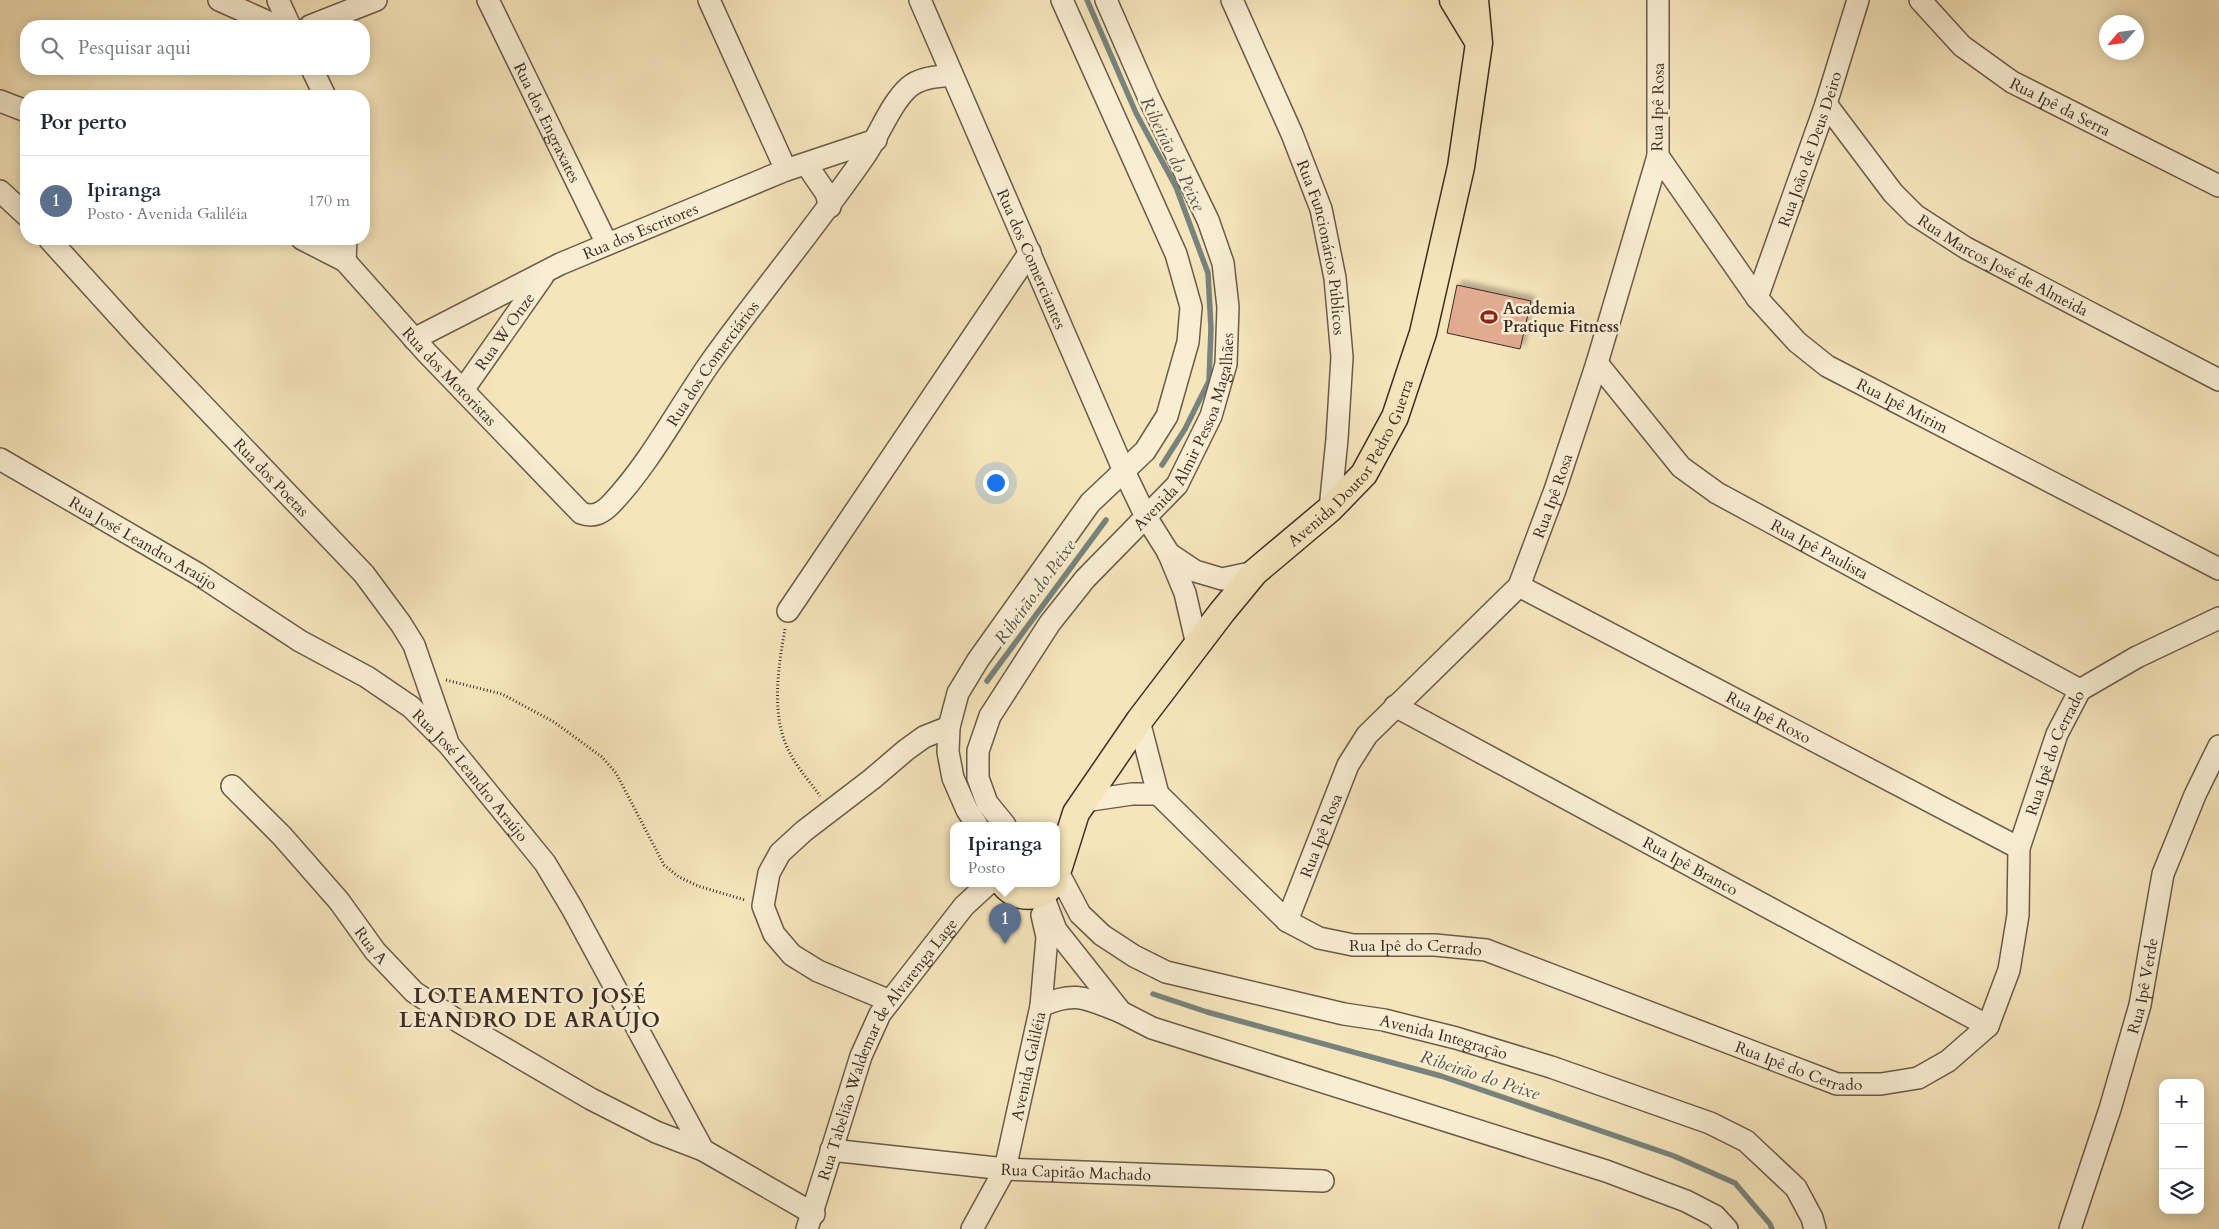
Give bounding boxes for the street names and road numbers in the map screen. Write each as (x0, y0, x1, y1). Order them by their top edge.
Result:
street label: Rua dos Engraxates (508, 59, 585, 186)
street label: Rua Ipê Rosa (1646, 62, 1670, 152)
street label: Rua João de Deus Deiro (1773, 69, 1847, 230)
street label: Rua Ipê da Serra (2006, 73, 2114, 142)
street label: Rua Funcionários Públicos (1291, 157, 1350, 336)
street label: Rua dos Comerciantes (991, 186, 1071, 333)
street label: Rua dos Escritores (580, 198, 702, 265)
street label: Rua Marcos José de Almeida (1913, 210, 2092, 322)
street label: Rua W Onze (470, 288, 540, 375)
street label: Rua dos Comerciários (662, 296, 765, 431)
street label: Rua dos Motoristas (397, 323, 501, 431)
street label: Avenida Almir Pessoa Magalhães (1129, 332, 1239, 536)
street label: Rua Ipê Mirim (1853, 373, 1952, 439)
street label: Avenida Doutor Pedro Guerra (1283, 377, 1419, 552)
street label: Rua dos Poetas (228, 434, 314, 522)
street label: Rua Ipê Rosa (1528, 451, 1578, 542)
street label: Rua José Leandro Araújo (65, 491, 222, 596)
street label: Rua Ipê Paulista (1767, 514, 1872, 585)
street label: Rua Ipê Roxo (1722, 686, 1815, 749)
street label: Rua Ipê do Cerrado (2021, 686, 2090, 818)
street label: Rua José Leandro Araújo (407, 704, 533, 847)
street label: Rua Ipê Rosa (1295, 790, 1348, 881)
street label: Rua Ipê Branco (1639, 832, 1742, 901)
street label: Rua Tabelião Waldemar de Alvarenga Lage (813, 914, 963, 1183)
street label: Rua A (349, 922, 393, 970)
street label: Rua Ipê do Cerrado (1349, 935, 1483, 962)
street label: Rua Ipê Verde (2122, 936, 2164, 1037)
street label: Avenida Integração (1377, 1009, 1511, 1065)
street label: Avenida Galiléia (1006, 1010, 1051, 1123)
street label: Rua Ipê do Cerrado (1732, 1036, 1863, 1096)
street label: Rua Capitão Machado (1000, 1159, 1152, 1187)

